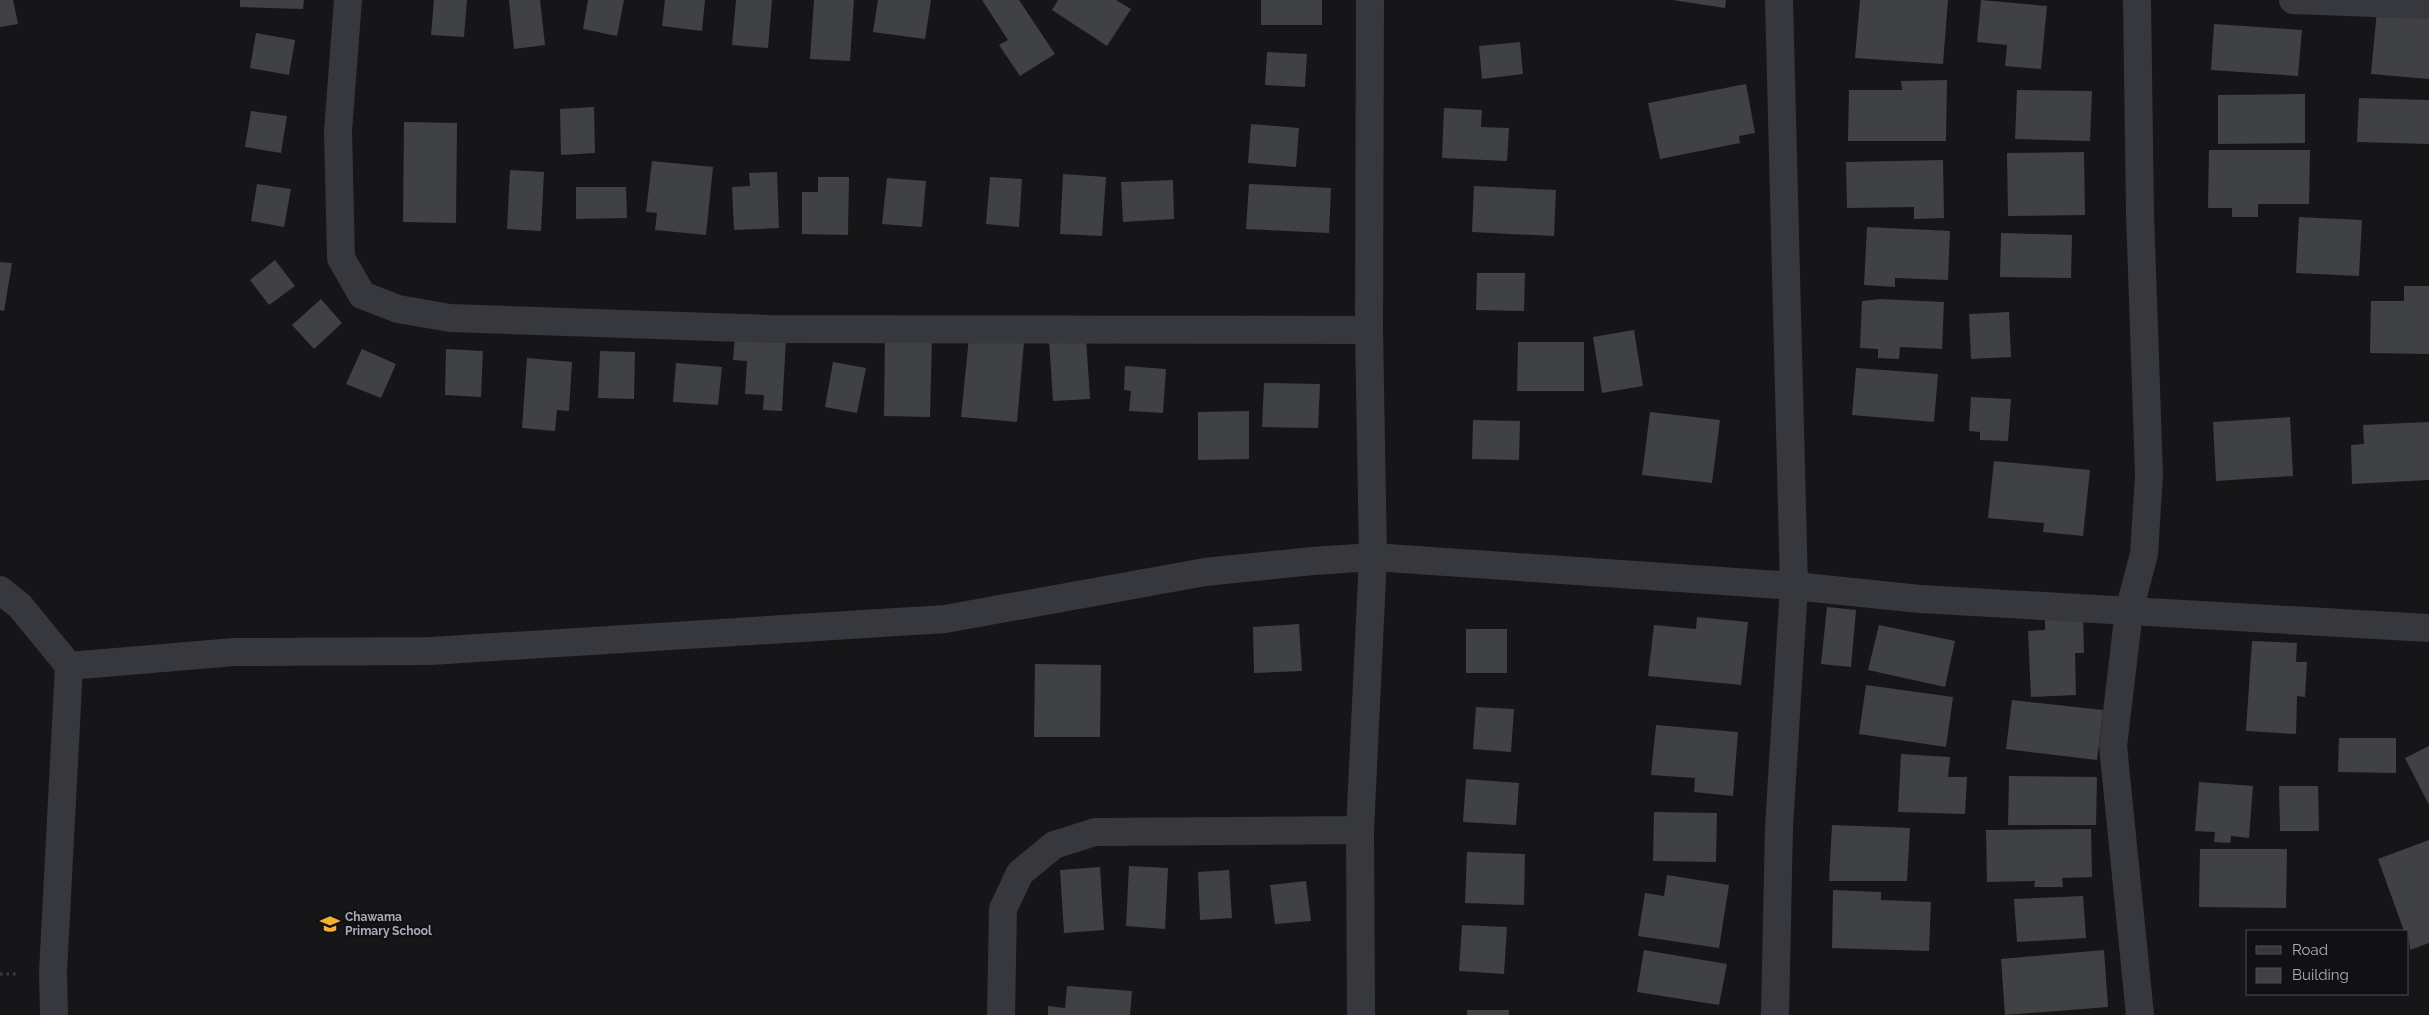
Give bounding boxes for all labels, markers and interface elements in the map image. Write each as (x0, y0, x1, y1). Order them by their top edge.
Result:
place label: Chawama Primary School (345, 910, 432, 938)
school or university icon: Chawama Primary School (319, 913, 341, 935)
legend (2246, 930, 2409, 995)
text: Road (2292, 941, 2328, 959)
text: Building (2292, 966, 2349, 984)

